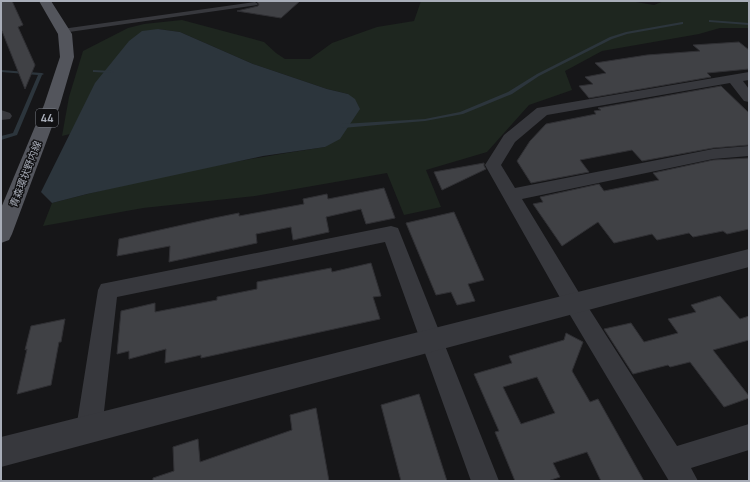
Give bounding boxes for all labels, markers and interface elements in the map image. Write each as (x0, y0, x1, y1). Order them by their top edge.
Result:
road number: 44 (36, 109, 58, 127)
street label: 青森環状野内線 (6, 139, 44, 209)

